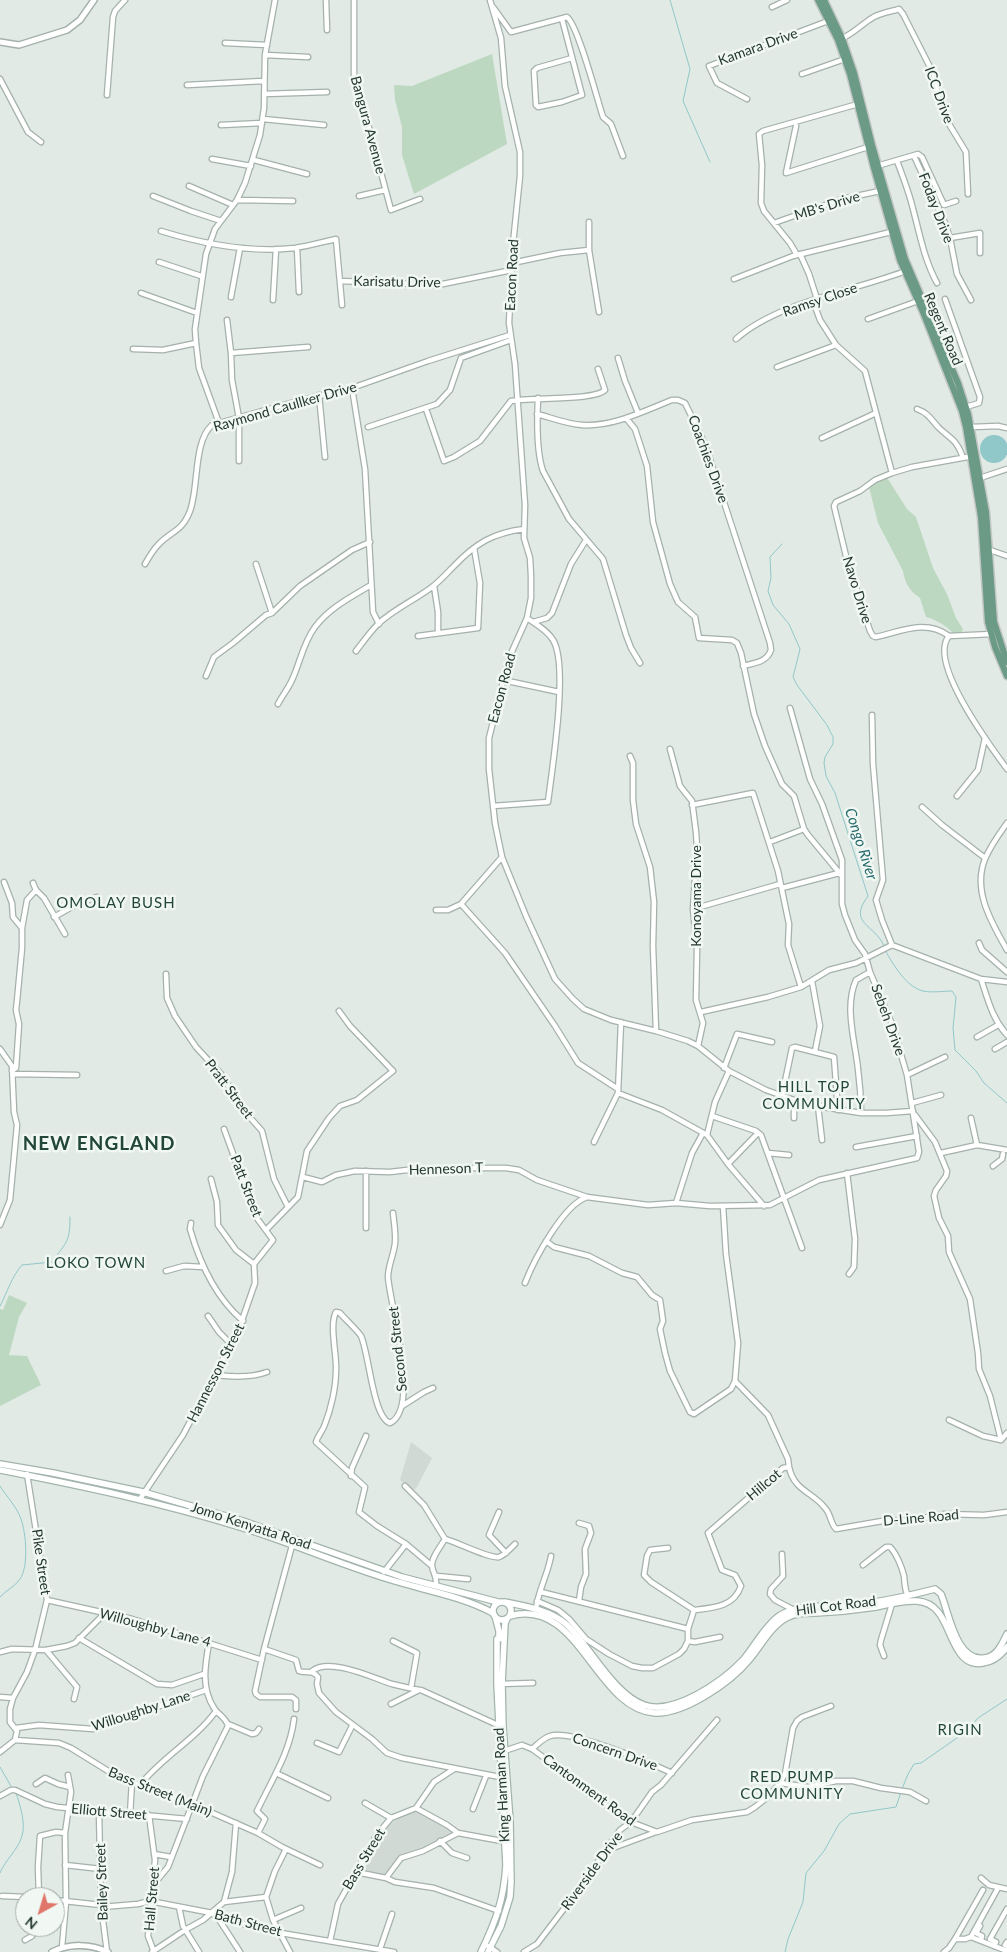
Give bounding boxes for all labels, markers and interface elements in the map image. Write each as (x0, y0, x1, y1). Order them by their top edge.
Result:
street label: Kamara Drive (716, 25, 800, 69)
street label: ICC Drive (921, 64, 957, 126)
street label: Bangura Avenue (347, 74, 389, 176)
street label: Foday Drive (915, 170, 957, 246)
street label: MB's Drive (792, 188, 862, 224)
street label: Eacon Road (502, 239, 522, 311)
street label: Karisatu Drive (353, 273, 441, 291)
street label: Ramsy Close (780, 279, 860, 321)
street label: Regent Road (920, 290, 966, 368)
street label: Raymond Caullker Drive (211, 378, 359, 436)
street label: Coachies Drive (684, 413, 732, 505)
street label: Navo Drive (839, 554, 875, 626)
street label: Eacon Road (485, 651, 519, 725)
water label: Congo River (841, 806, 881, 882)
street label: Konoyama Drive (688, 845, 704, 947)
district label: OMOLAY BUSH (55, 894, 177, 912)
street label: Sebeh Drive (867, 982, 909, 1058)
street label: Pratt Street (201, 1056, 257, 1122)
district label: HILL TOP COMMUNITY (761, 1078, 867, 1113)
district label: NEW ENGLAND (21, 1133, 177, 1155)
street label: Patt Street (227, 1153, 265, 1219)
street label: Henneson T (408, 1159, 484, 1179)
district label: LOKO TOWN (45, 1254, 147, 1272)
street label: Second Street (385, 1306, 411, 1392)
street label: Hannesson Street (184, 1321, 248, 1425)
street label: Hillcot (743, 1466, 785, 1504)
street label: Jomo Kenyatta Road (189, 1499, 313, 1553)
street label: D-Line Road (882, 1506, 960, 1530)
street label: Pike Street (28, 1528, 54, 1596)
street label: Hill Cot Road (795, 1593, 877, 1619)
street label: Willoughby Lane 4 (97, 1605, 213, 1651)
street label: Willoughby Lane (89, 1687, 193, 1735)
district label: RIGIN (937, 1721, 983, 1739)
street label: King Harman Road (491, 1727, 513, 1843)
street label: Concern Drive (570, 1730, 660, 1774)
street label: Cantonment Road (539, 1751, 639, 1829)
street label: Bass Street (Main) (106, 1764, 214, 1820)
district label: RED PUMP COMMUNITY (739, 1768, 845, 1803)
street label: Elliott Street (71, 1800, 147, 1824)
street label: Bass Street (339, 1825, 389, 1893)
street label: Riverside Drive (558, 1828, 626, 1914)
street label: Bailey Street (92, 1843, 112, 1921)
street label: Hall Street (141, 1866, 163, 1932)
north arrow (15, 1887, 65, 1937)
street label: Bath Street (212, 1906, 284, 1940)
text: N (21, 1913, 40, 1933)

